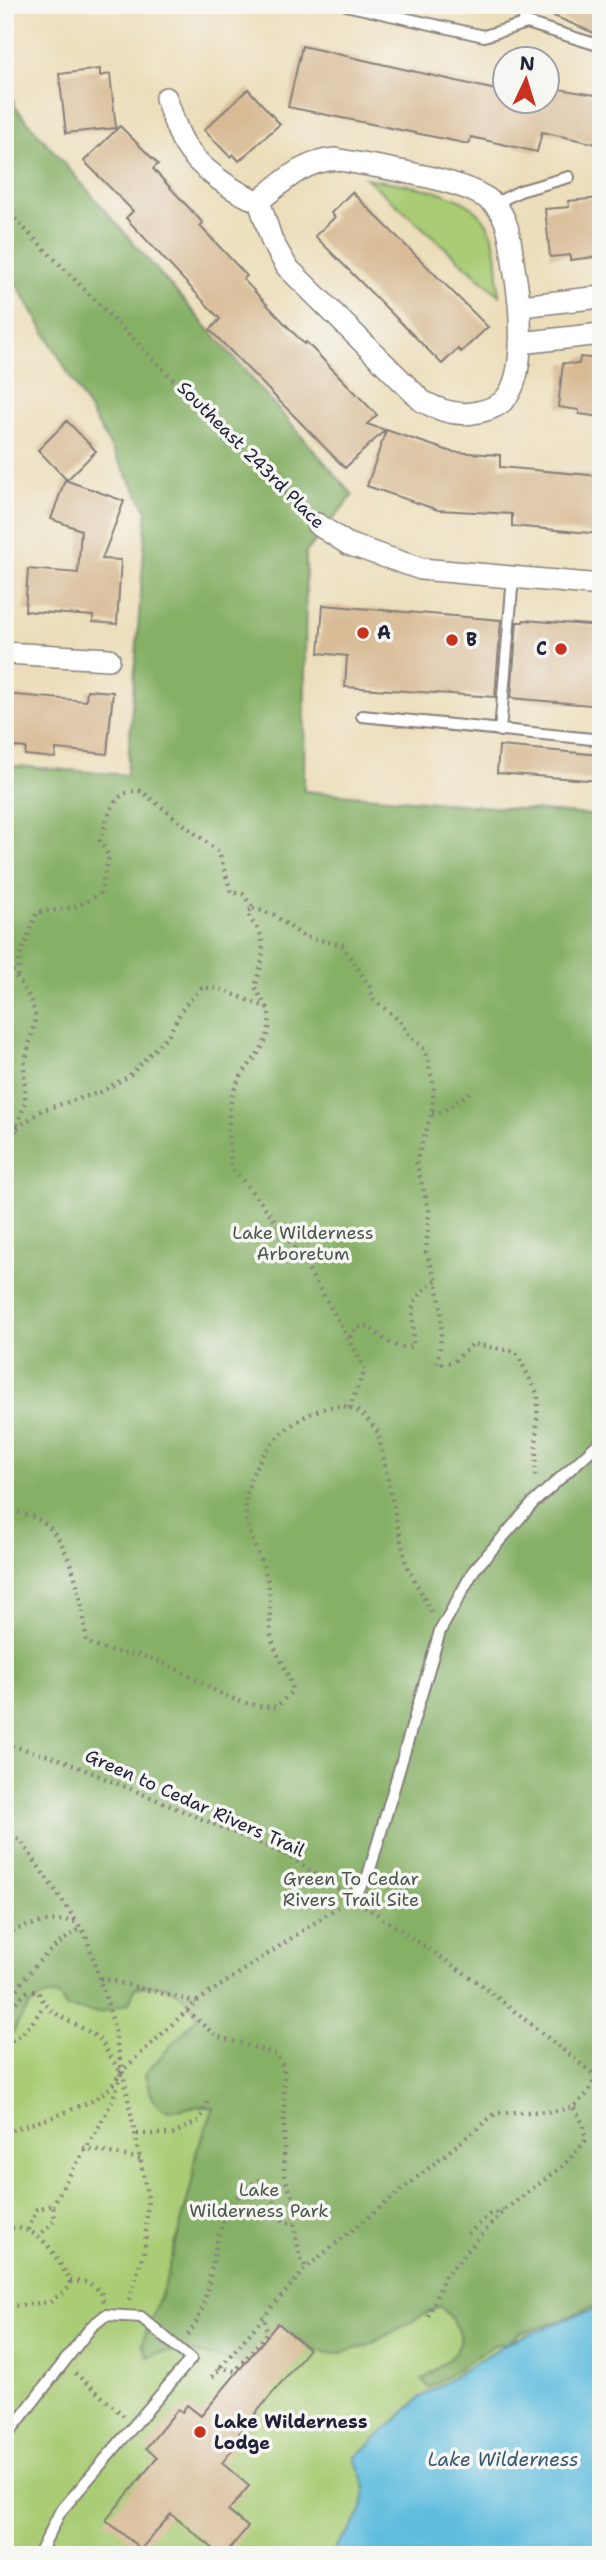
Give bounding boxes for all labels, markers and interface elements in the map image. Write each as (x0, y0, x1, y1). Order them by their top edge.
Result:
north arrow (490, 46, 560, 116)
text: N (519, 51, 536, 77)
street label: Southeast 243rd Place (172, 376, 330, 534)
place label: A (377, 621, 391, 645)
marker: A (355, 625, 371, 641)
place label: B (466, 628, 477, 652)
marker: B (444, 632, 460, 648)
place label: C (536, 637, 547, 661)
marker: C (553, 641, 569, 657)
park label: Lake Wilderness Arboretum (232, 1221, 374, 1266)
street label: Green to Cedar Rivers Trail (81, 1744, 309, 1863)
park label: Green To Cedar Rivers Trail Site (283, 1867, 419, 1912)
park label: Lake Wilderness Park (189, 2178, 329, 2223)
place label: Lake Wilderness Lodge (214, 2410, 367, 2455)
marker: Lake Wilderness Lodge (192, 2424, 208, 2440)
water label: Lake Wilderness (427, 2447, 579, 2472)

